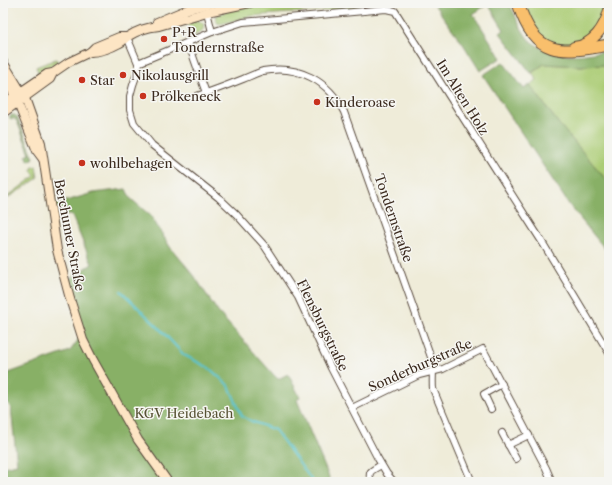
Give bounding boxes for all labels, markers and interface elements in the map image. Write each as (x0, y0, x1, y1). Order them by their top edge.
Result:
place label: P+R Tondernstraße (172, 24, 264, 55)
marker: P+R Tondernstraße (159, 34, 169, 44)
street label: Im Alten Holz (433, 56, 493, 138)
place label: Nikolausgrill (131, 67, 209, 83)
marker: Nikolausgrill (118, 70, 128, 80)
place label: Star (90, 72, 115, 88)
marker: Star (77, 75, 87, 85)
place label: Prölkeneck (151, 88, 221, 104)
marker: Prölkeneck (138, 91, 148, 101)
place label: Kinderoase (325, 94, 396, 110)
marker: Kinderoase (312, 97, 322, 107)
place label: wohlbehagen (89, 155, 173, 171)
marker: wohlbehagen (77, 158, 87, 168)
street label: Tondernstraße (371, 172, 417, 264)
street label: Berchumer Straße (51, 178, 89, 292)
street label: Flensburgstraße (294, 276, 352, 374)
street label: Sonderburgstraße (366, 335, 474, 395)
park label: KGV Heidebach (134, 405, 234, 421)

